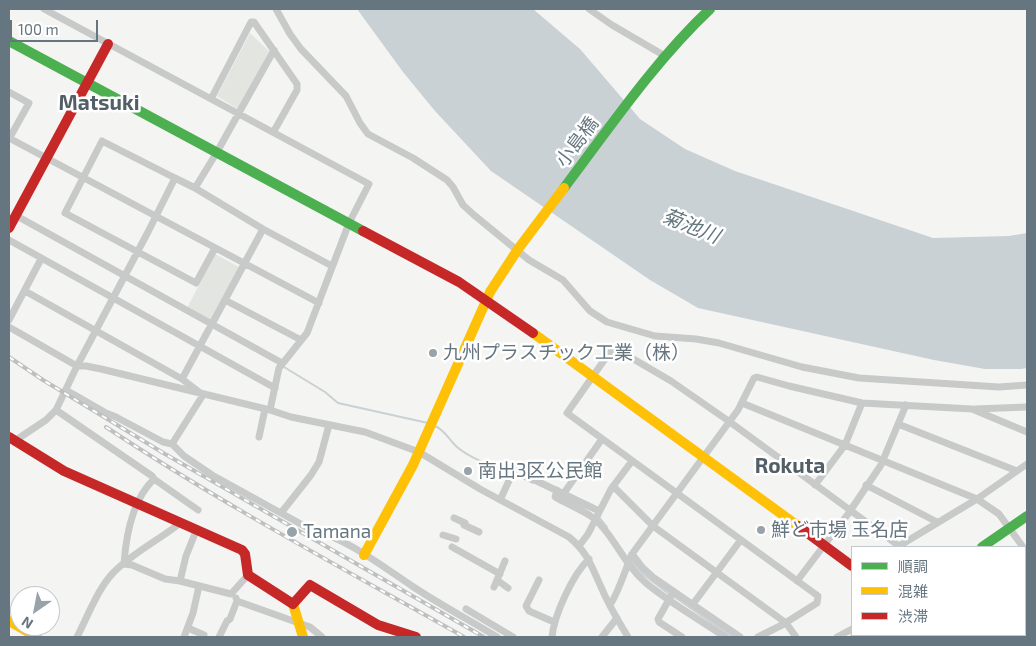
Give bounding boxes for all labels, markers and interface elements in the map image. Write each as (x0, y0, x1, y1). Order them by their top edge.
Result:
scale bar (12, 10, 100, 42)
text: 100 m (18, 20, 59, 38)
district label: Matsuki (59, 90, 139, 116)
street label: 小島橋 (551, 112, 603, 172)
water label: 菊池川 (659, 204, 723, 248)
place label: 九州プラスチック工業（株） (443, 342, 690, 364)
marker: 九州プラスチック工業（株） (427, 347, 439, 359)
district label: Rokuta (755, 453, 825, 479)
place label: 南出3区公民館 (478, 460, 603, 482)
marker: 南出3区公民館 (462, 465, 474, 477)
place label: 鮮ど市場 玉名店 (771, 519, 908, 541)
place label: Tamana (303, 521, 371, 543)
marker: 鮮ど市場 玉名店 (755, 524, 767, 536)
marker: Tamana (285, 525, 299, 539)
legend (851, 546, 1026, 636)
text: 順調 (898, 557, 928, 575)
text: 混雑 (898, 582, 928, 600)
north arrow (10, 586, 60, 636)
text: 渋滞 (898, 607, 928, 625)
text: N (18, 613, 36, 633)

